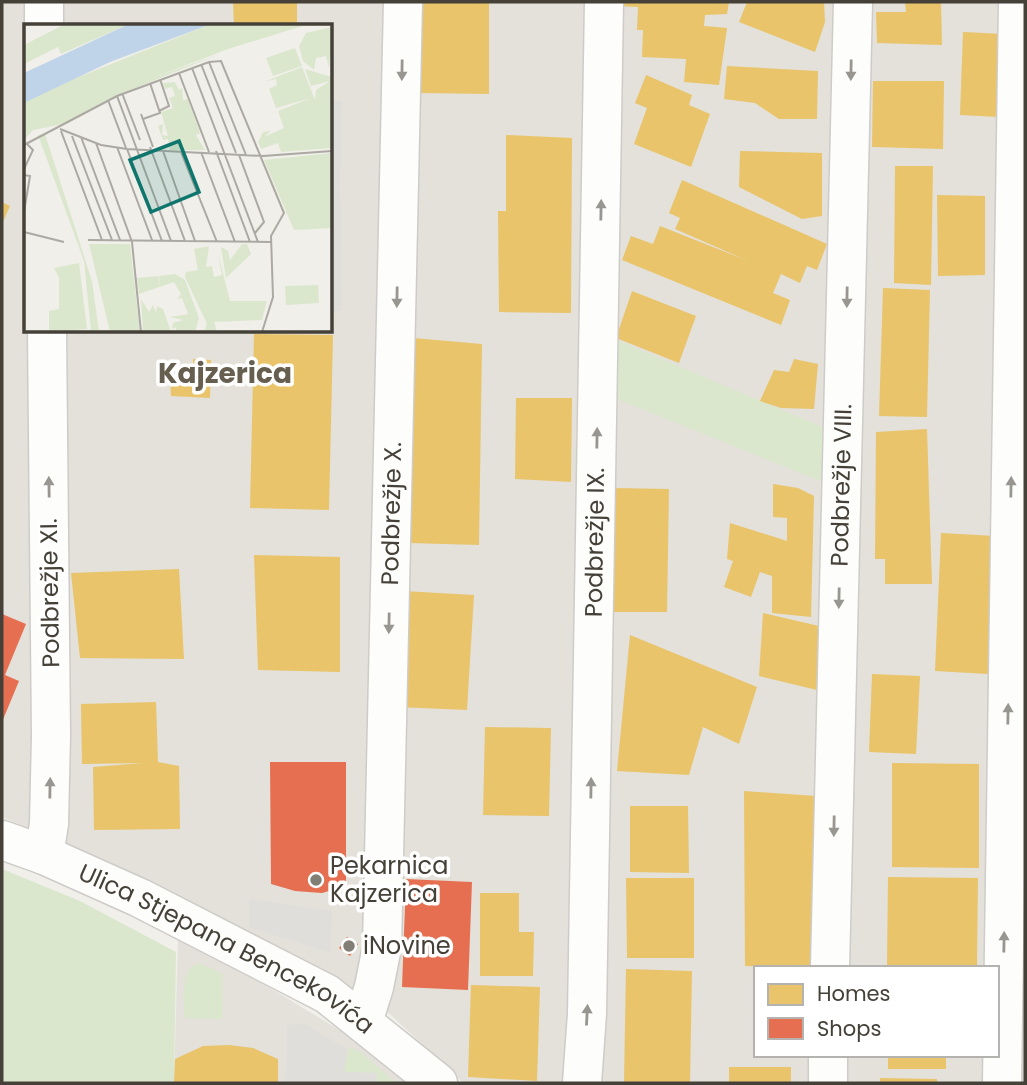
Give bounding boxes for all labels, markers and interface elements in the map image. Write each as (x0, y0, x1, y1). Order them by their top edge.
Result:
inset map (24, 24, 332, 332)
one-way arrow (396, 59, 407, 81)
one-way arrow (846, 59, 857, 81)
one-way arrow (595, 199, 607, 221)
one-way arrow (391, 287, 402, 309)
one-way arrow (841, 287, 852, 309)
district label: Kajzerica (158, 354, 292, 393)
street label: Podbrežje VIII. (823, 403, 859, 567)
one-way arrow (591, 427, 603, 449)
street label: Podbrežje X. (373, 441, 409, 586)
street label: Podbrežje IX. (577, 467, 612, 617)
one-way arrow (43, 475, 54, 497)
one-way arrow (1005, 475, 1017, 497)
street label: Podbrežje XI. (32, 518, 67, 668)
one-way arrow (834, 588, 845, 610)
one-way arrow (384, 612, 395, 634)
one-way arrow (1002, 703, 1013, 725)
one-way arrow (44, 776, 56, 798)
one-way arrow (585, 776, 597, 798)
one-way arrow (828, 815, 840, 837)
place label: Pekarnica Kajzerica (330, 849, 448, 910)
street label: Ulica Stjepana Bencekovića (73, 856, 381, 1041)
marker: Pekarnica Kajzerica (308, 872, 324, 888)
place label: iNovine (363, 929, 451, 962)
one-way arrow (998, 930, 1010, 952)
marker: iNovine (341, 938, 357, 954)
legend (754, 966, 999, 1057)
text: Homes (817, 979, 891, 1008)
one-way arrow (582, 1004, 593, 1026)
text: Shops (817, 1014, 881, 1043)

